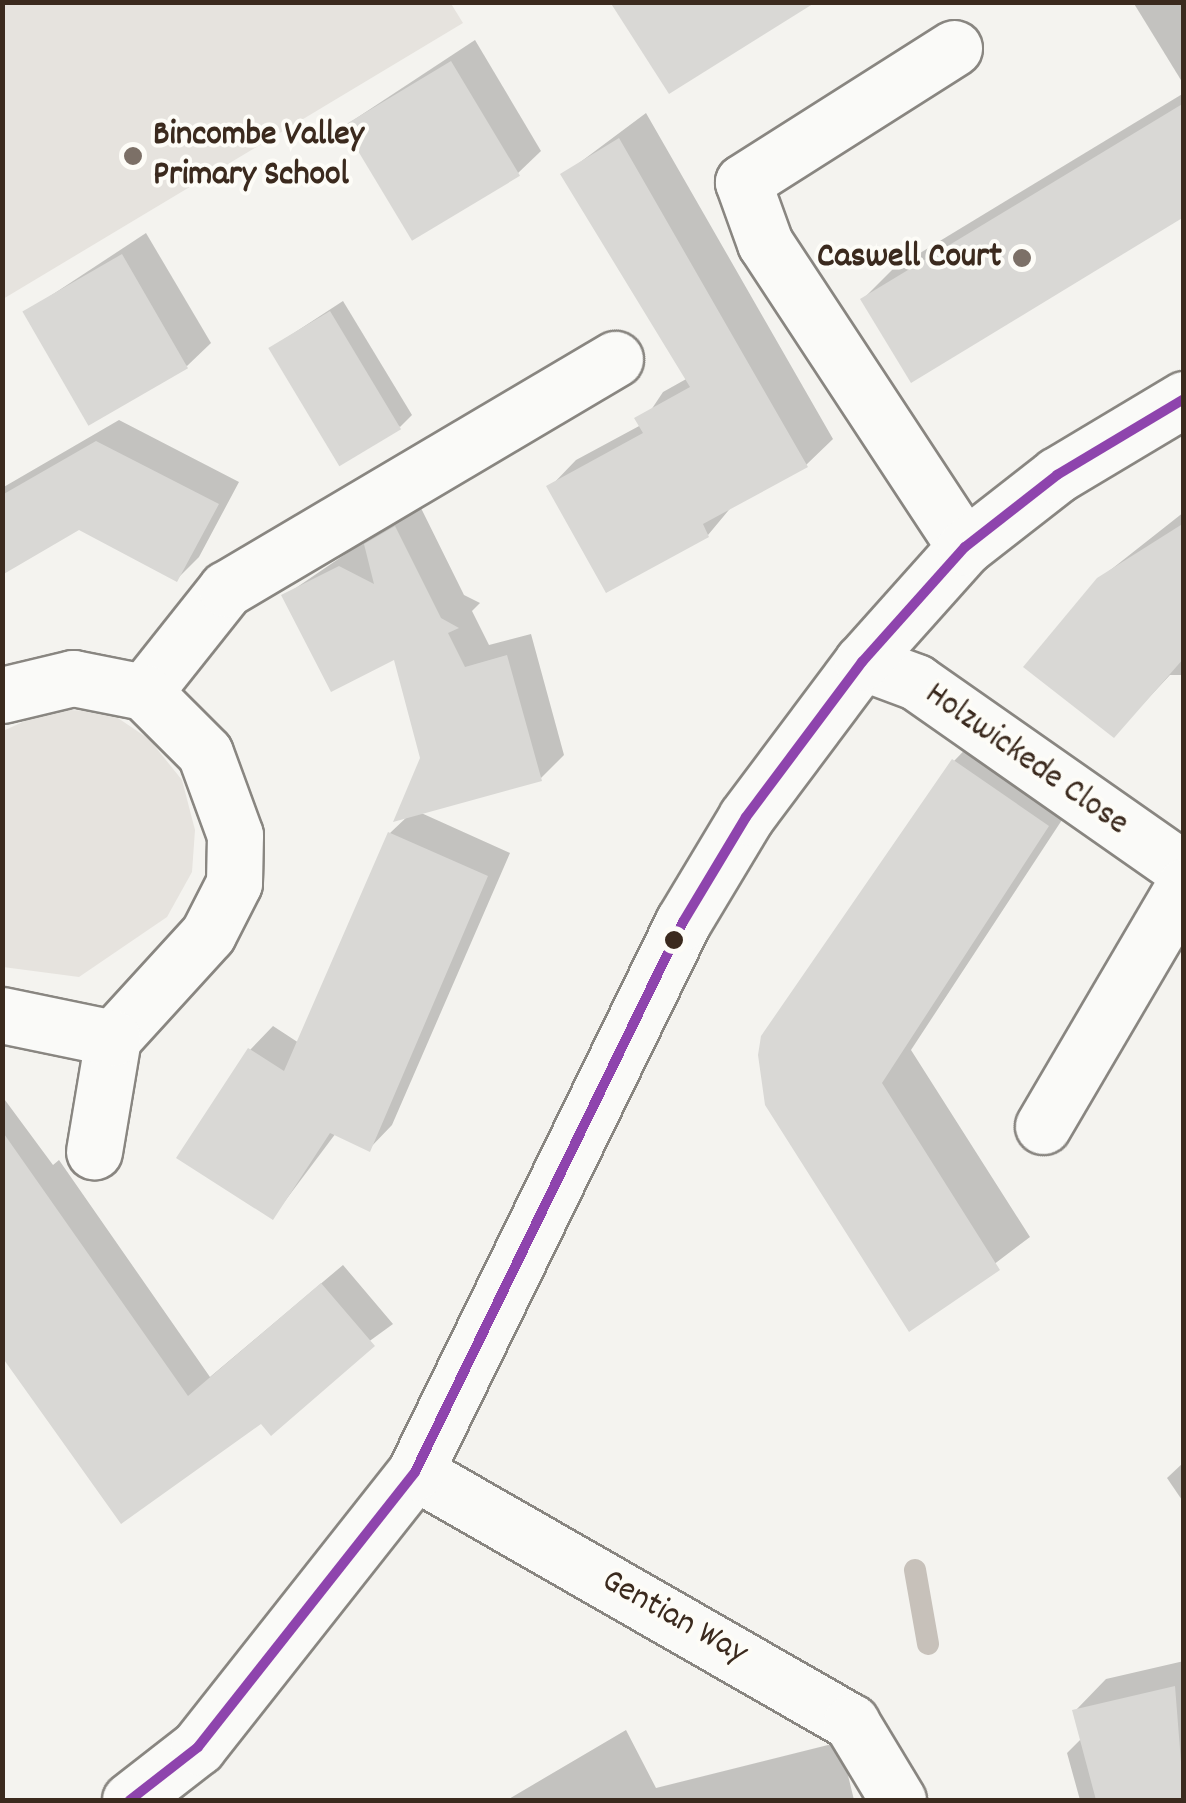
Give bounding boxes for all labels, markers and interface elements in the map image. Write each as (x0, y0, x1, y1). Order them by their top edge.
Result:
place label: Bincombe Valley Primary School (153, 115, 364, 197)
marker: Bincombe Valley Primary School (122, 145, 144, 167)
place label: Caswell Court (817, 237, 1002, 279)
marker: Caswell Court (1011, 247, 1033, 269)
street label: Holzwickede Close (916, 674, 1136, 846)
unlabelled marker (664, 930, 684, 950)
street label: Gentian Way (594, 1561, 754, 1675)

